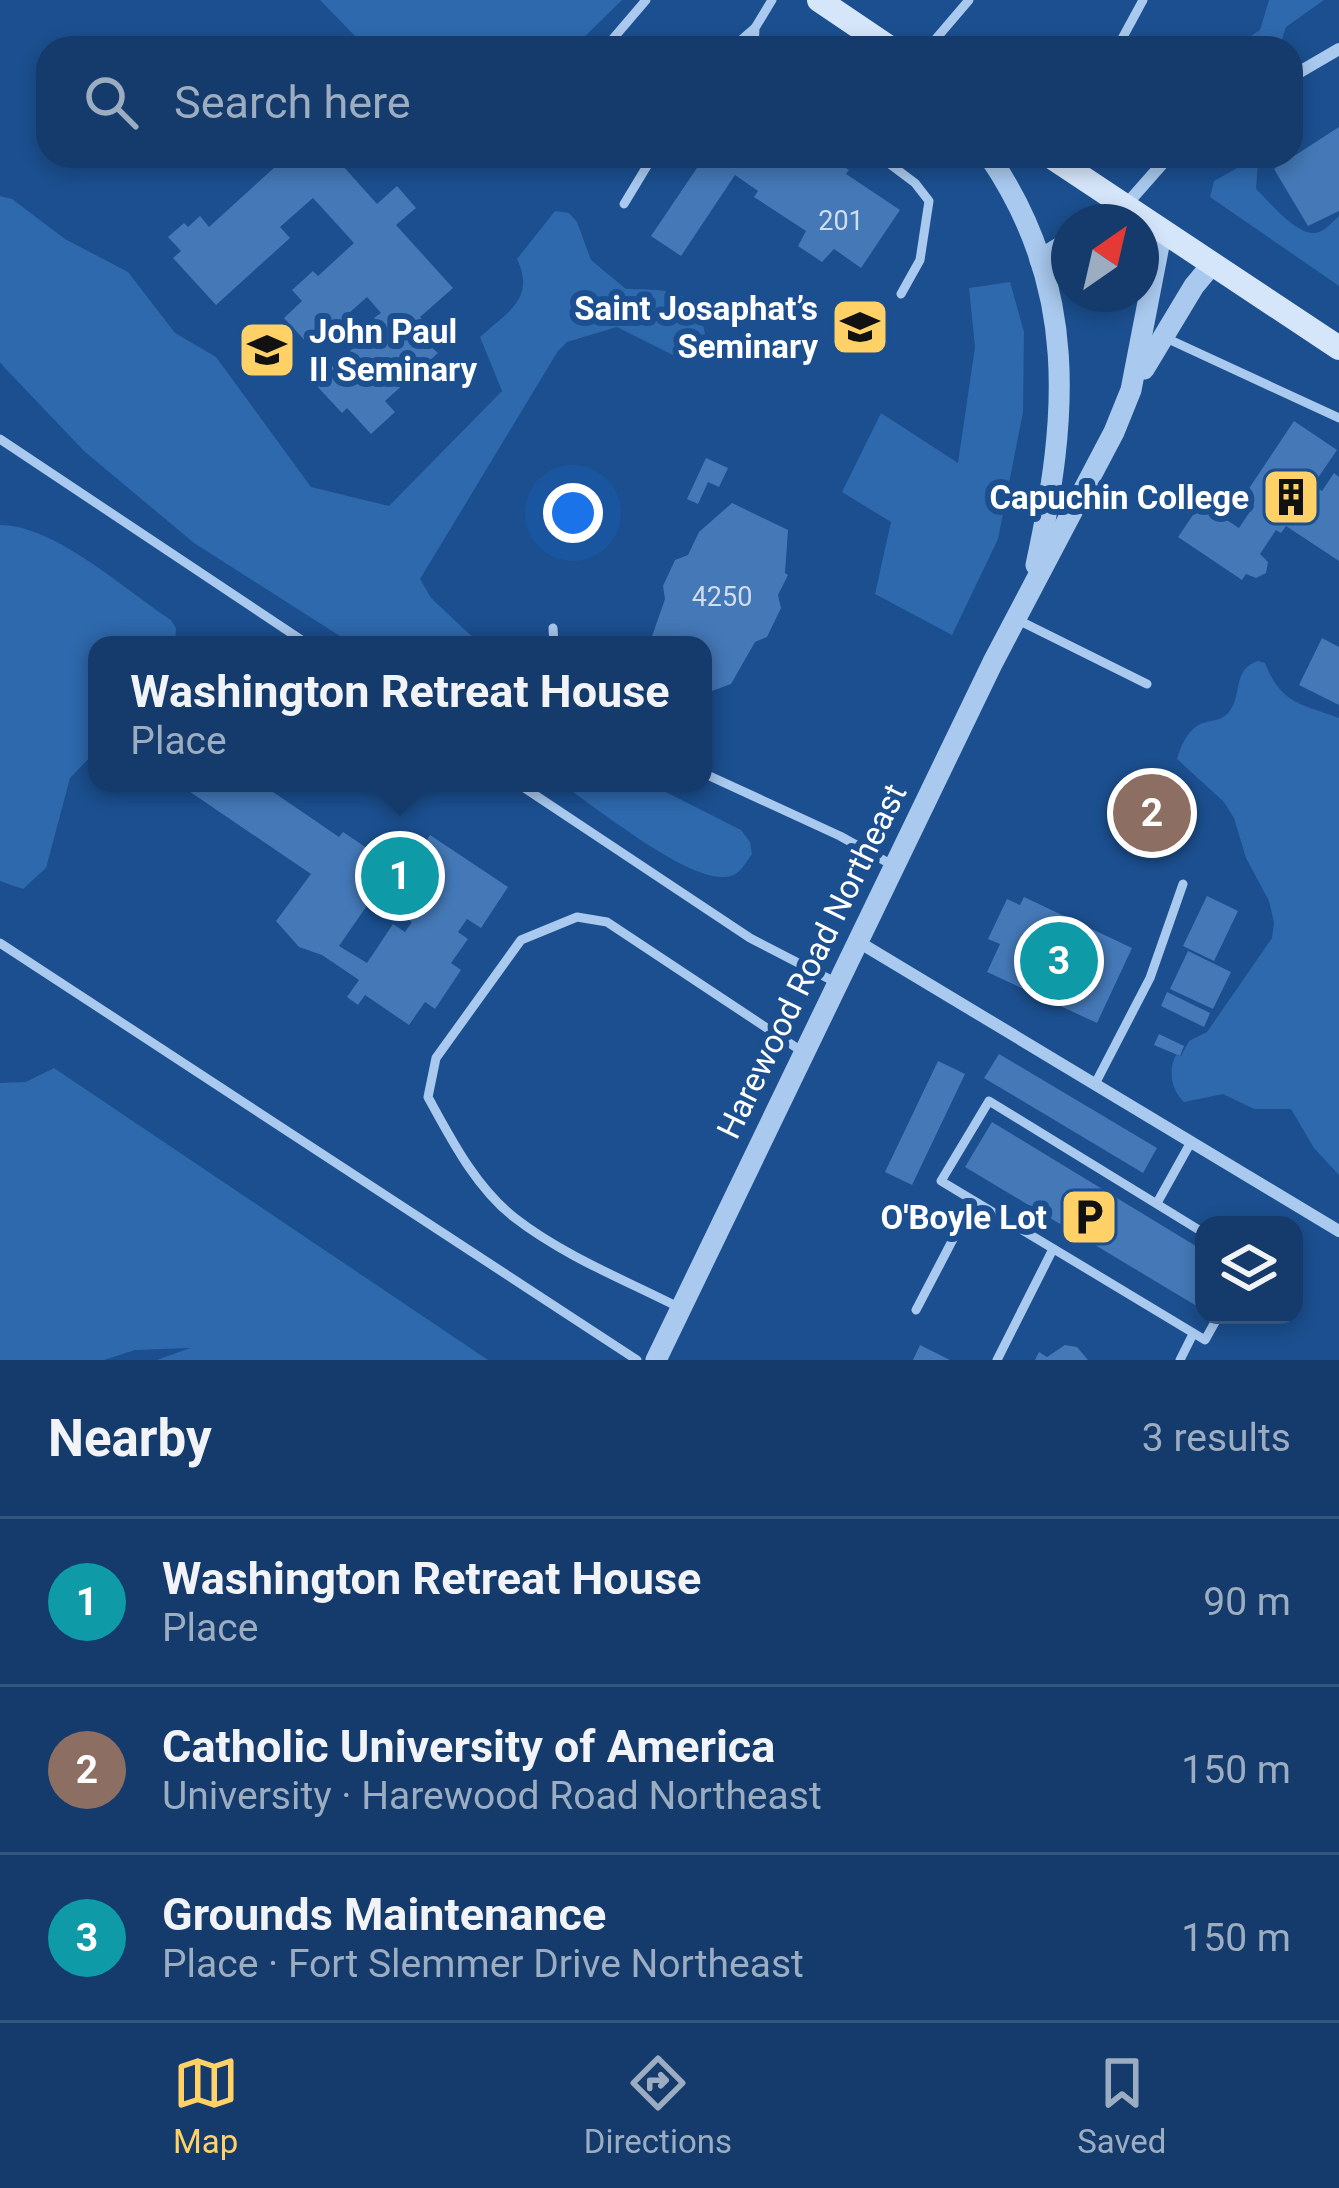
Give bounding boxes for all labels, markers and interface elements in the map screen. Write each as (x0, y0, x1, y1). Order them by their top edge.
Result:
search box (36, 36, 1303, 168)
icon: search (78, 69, 144, 135)
text: Search here (174, 76, 411, 129)
north arrow (1051, 204, 1159, 312)
house number: 201 (818, 205, 864, 237)
place label: Saint Josaphat’s Seminary (574, 289, 818, 366)
school or university icon: Saint Josaphat’s Seminary (829, 296, 891, 358)
place label: John Paul II Seminary (309, 312, 477, 389)
school or university icon: John Paul II Seminary (236, 319, 298, 381)
building icon: Capuchin College (1260, 466, 1322, 528)
place label: Capuchin College (989, 478, 1249, 517)
your location (543, 483, 603, 543)
house number: 4250 (692, 581, 752, 613)
popup (88, 636, 712, 792)
text: Washington Retreat House (130, 665, 670, 718)
text: Place (130, 718, 227, 764)
pin: 2 (1113, 768, 1191, 858)
street label: Harewood Road Northeast (709, 778, 914, 1145)
pin: 1 (361, 831, 439, 921)
pin: 3 (1020, 916, 1098, 1006)
parking icon: O'Boyle Lot (1058, 1186, 1120, 1248)
place label: O'Boyle Lot (880, 1198, 1047, 1237)
map controls (1195, 1216, 1303, 1324)
button: layers (1195, 1216, 1303, 1324)
text: Nearby (48, 1409, 212, 1468)
text: 3 results (1142, 1415, 1291, 1461)
text: Washington Retreat House (162, 1552, 701, 1605)
text: 1 (76, 1579, 98, 1625)
text: 90 m (1203, 1579, 1291, 1625)
text: Place (162, 1605, 258, 1651)
text: Catholic University of America (162, 1720, 775, 1773)
text: 2 (76, 1747, 98, 1793)
text: 150 m (1181, 1747, 1291, 1793)
text: University · Harewood Road Northeast (162, 1773, 822, 1819)
text: Grounds Maintenance (162, 1888, 606, 1941)
text: 3 (76, 1915, 98, 1961)
text: 150 m (1181, 1915, 1291, 1961)
text: Place · Fort Slemmer Drive Northeast (162, 1941, 804, 1987)
tab: Map (173, 2050, 239, 2161)
tab: Directions (584, 2050, 732, 2161)
tab: Saved (1077, 2050, 1166, 2161)

